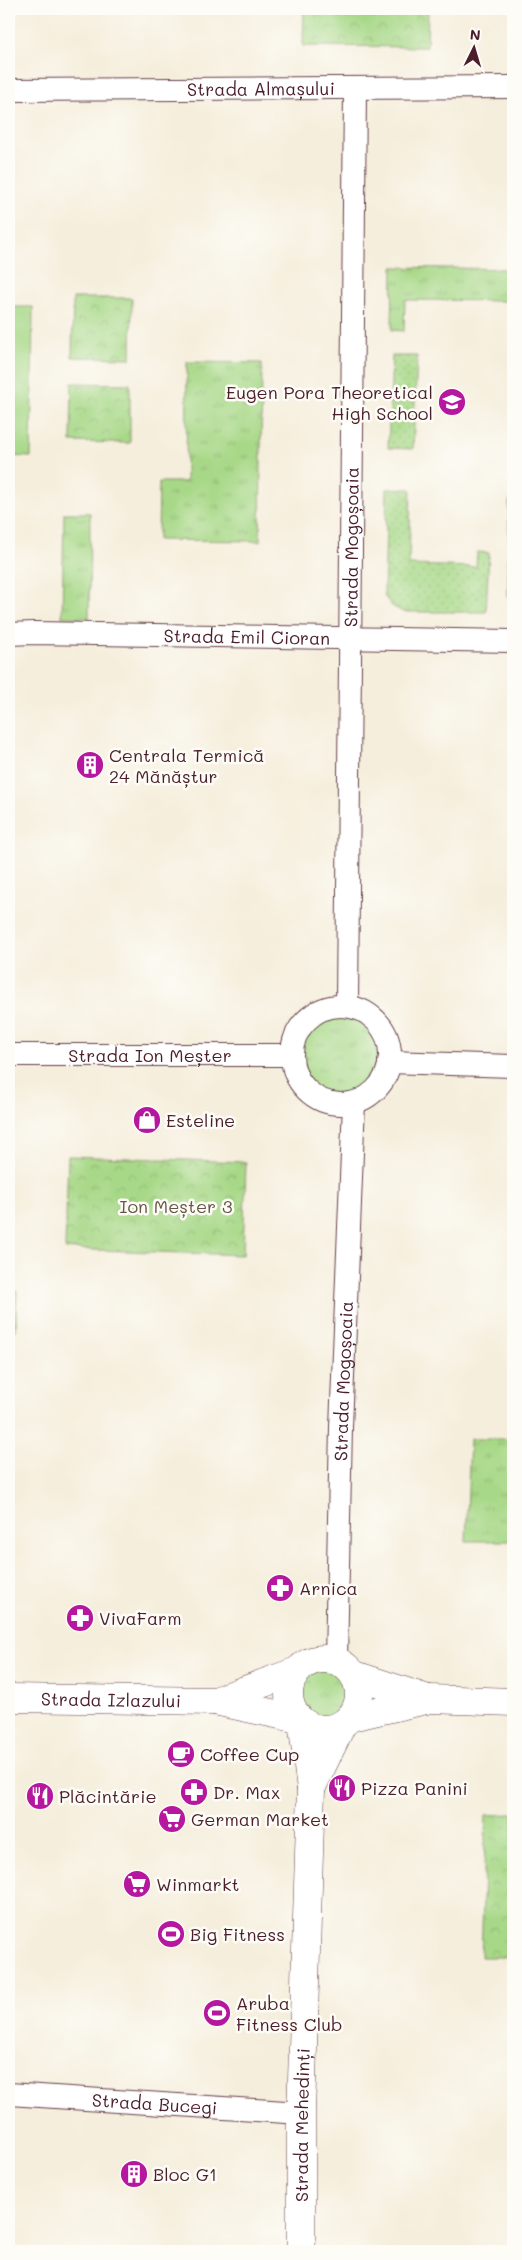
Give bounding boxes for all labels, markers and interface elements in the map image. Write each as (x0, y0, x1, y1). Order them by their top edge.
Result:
north arrow (450, 22, 500, 72)
text: N (469, 25, 481, 44)
street label: Strada Almașului (187, 76, 335, 101)
place label: Eugen Pora Theoretical High School (226, 380, 433, 425)
school or university icon: Eugen Pora Theoretical High School (437, 387, 467, 417)
street label: Strada Mogoșoaia (338, 467, 364, 627)
street label: Strada Emil Cioran (163, 623, 330, 650)
place label: Centrala Termică 24 Mănăștur (109, 743, 264, 788)
building icon: Centrala Termică 24 Mănăștur (75, 750, 105, 780)
street label: Strada Ion Meșter (68, 1043, 232, 1067)
shop icon: Esteline (132, 1105, 162, 1135)
place label: Esteline (166, 1108, 235, 1132)
park label: Ion Meșter 3 (120, 1194, 232, 1218)
street label: Strada Mogoșoaia (328, 1301, 358, 1461)
pharmacy icon: Arnica (265, 1573, 295, 1603)
place label: Arnica (299, 1576, 358, 1600)
pharmacy icon: VivaFarm (65, 1603, 95, 1633)
place label: VivaFarm (99, 1606, 181, 1630)
street label: Strada Izlazului (41, 1686, 181, 1713)
cafe icon: Coffee Cup (166, 1739, 196, 1769)
place label: Coffee Cup (200, 1742, 299, 1766)
restaurant icon: Pizza Panini (327, 1773, 357, 1803)
place label: Pizza Panini (361, 1776, 468, 1800)
pharmacy icon: Dr. Max (179, 1777, 209, 1807)
place label: Dr. Max (213, 1780, 280, 1804)
restaurant icon: Plăcintărie (25, 1781, 55, 1811)
place label: Plăcintărie (59, 1784, 157, 1808)
supermarket icon: German Market (157, 1804, 187, 1834)
place label: German Market (191, 1807, 329, 1831)
supermarket icon: Winmarkt (122, 1869, 152, 1899)
place label: Winmarkt (156, 1872, 239, 1896)
sports icon: Big Fitness (156, 1919, 186, 1949)
place label: Big Fitness (190, 1922, 285, 1946)
place label: Aruba Fitness Club (236, 1991, 343, 2036)
sports icon: Aruba Fitness Club (202, 1998, 232, 2028)
street label: Strada Mehedinți (289, 2048, 315, 2202)
street label: Strada Bucegi (91, 2087, 218, 2120)
building icon: Bloc G1 (119, 2159, 149, 2189)
place label: Bloc G1 (153, 2162, 217, 2186)

